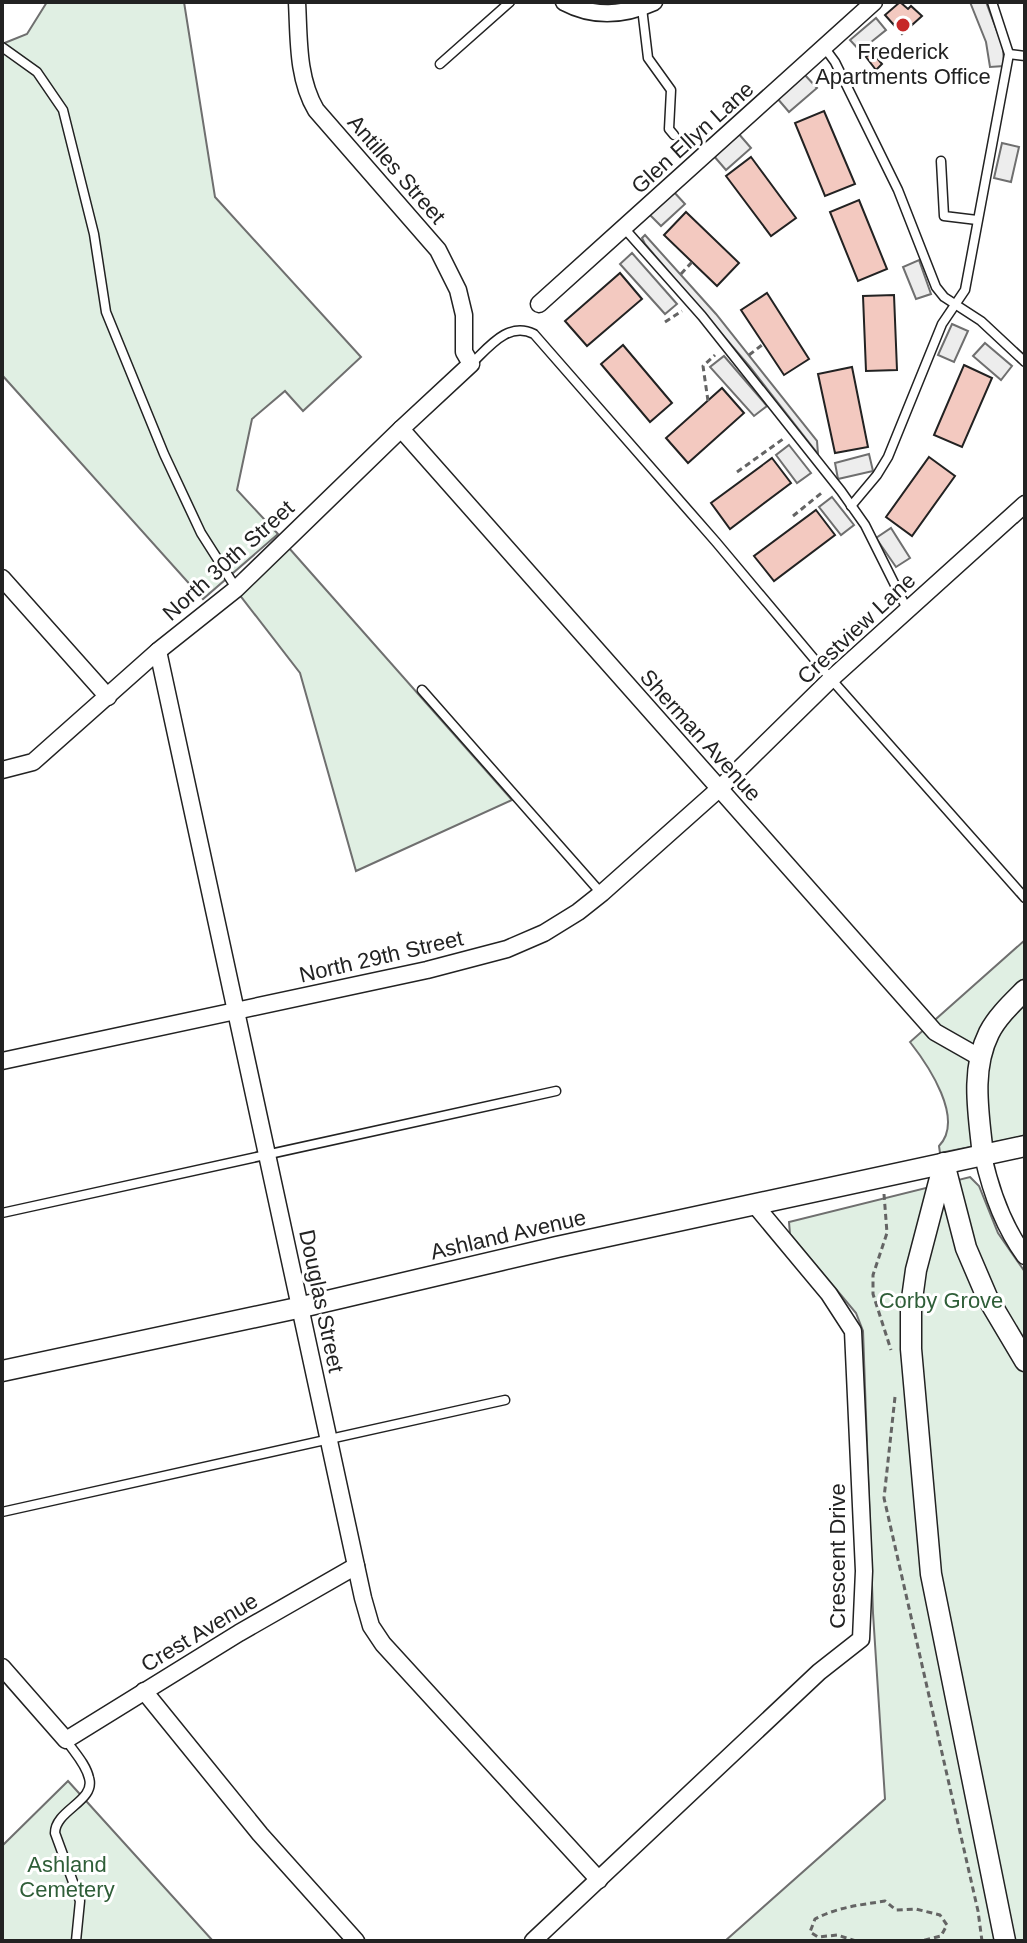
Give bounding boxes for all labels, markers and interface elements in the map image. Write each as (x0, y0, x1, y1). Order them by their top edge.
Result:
marker: Frederick Apartments Office (894, 16, 912, 34)
place label: Frederick Apartments Office (815, 39, 991, 89)
street label: Glen Ellyn Lane (626, 76, 758, 199)
street label: Antilles Street (343, 110, 451, 229)
street label: North 30th Street (158, 495, 299, 626)
street label: Crestview Lane (792, 568, 920, 689)
street label: Sherman Avenue (635, 664, 766, 806)
street label: North 29th Street (297, 925, 466, 988)
street label: Ashland Avenue (428, 1204, 588, 1265)
street label: Douglas Street (294, 1227, 349, 1375)
park label: Corby Grove (879, 1288, 1003, 1313)
street label: Crescent Drive (825, 1483, 850, 1629)
street label: Crest Avenue (136, 1588, 262, 1677)
park label: Ashland Cemetery (19, 1852, 115, 1902)

